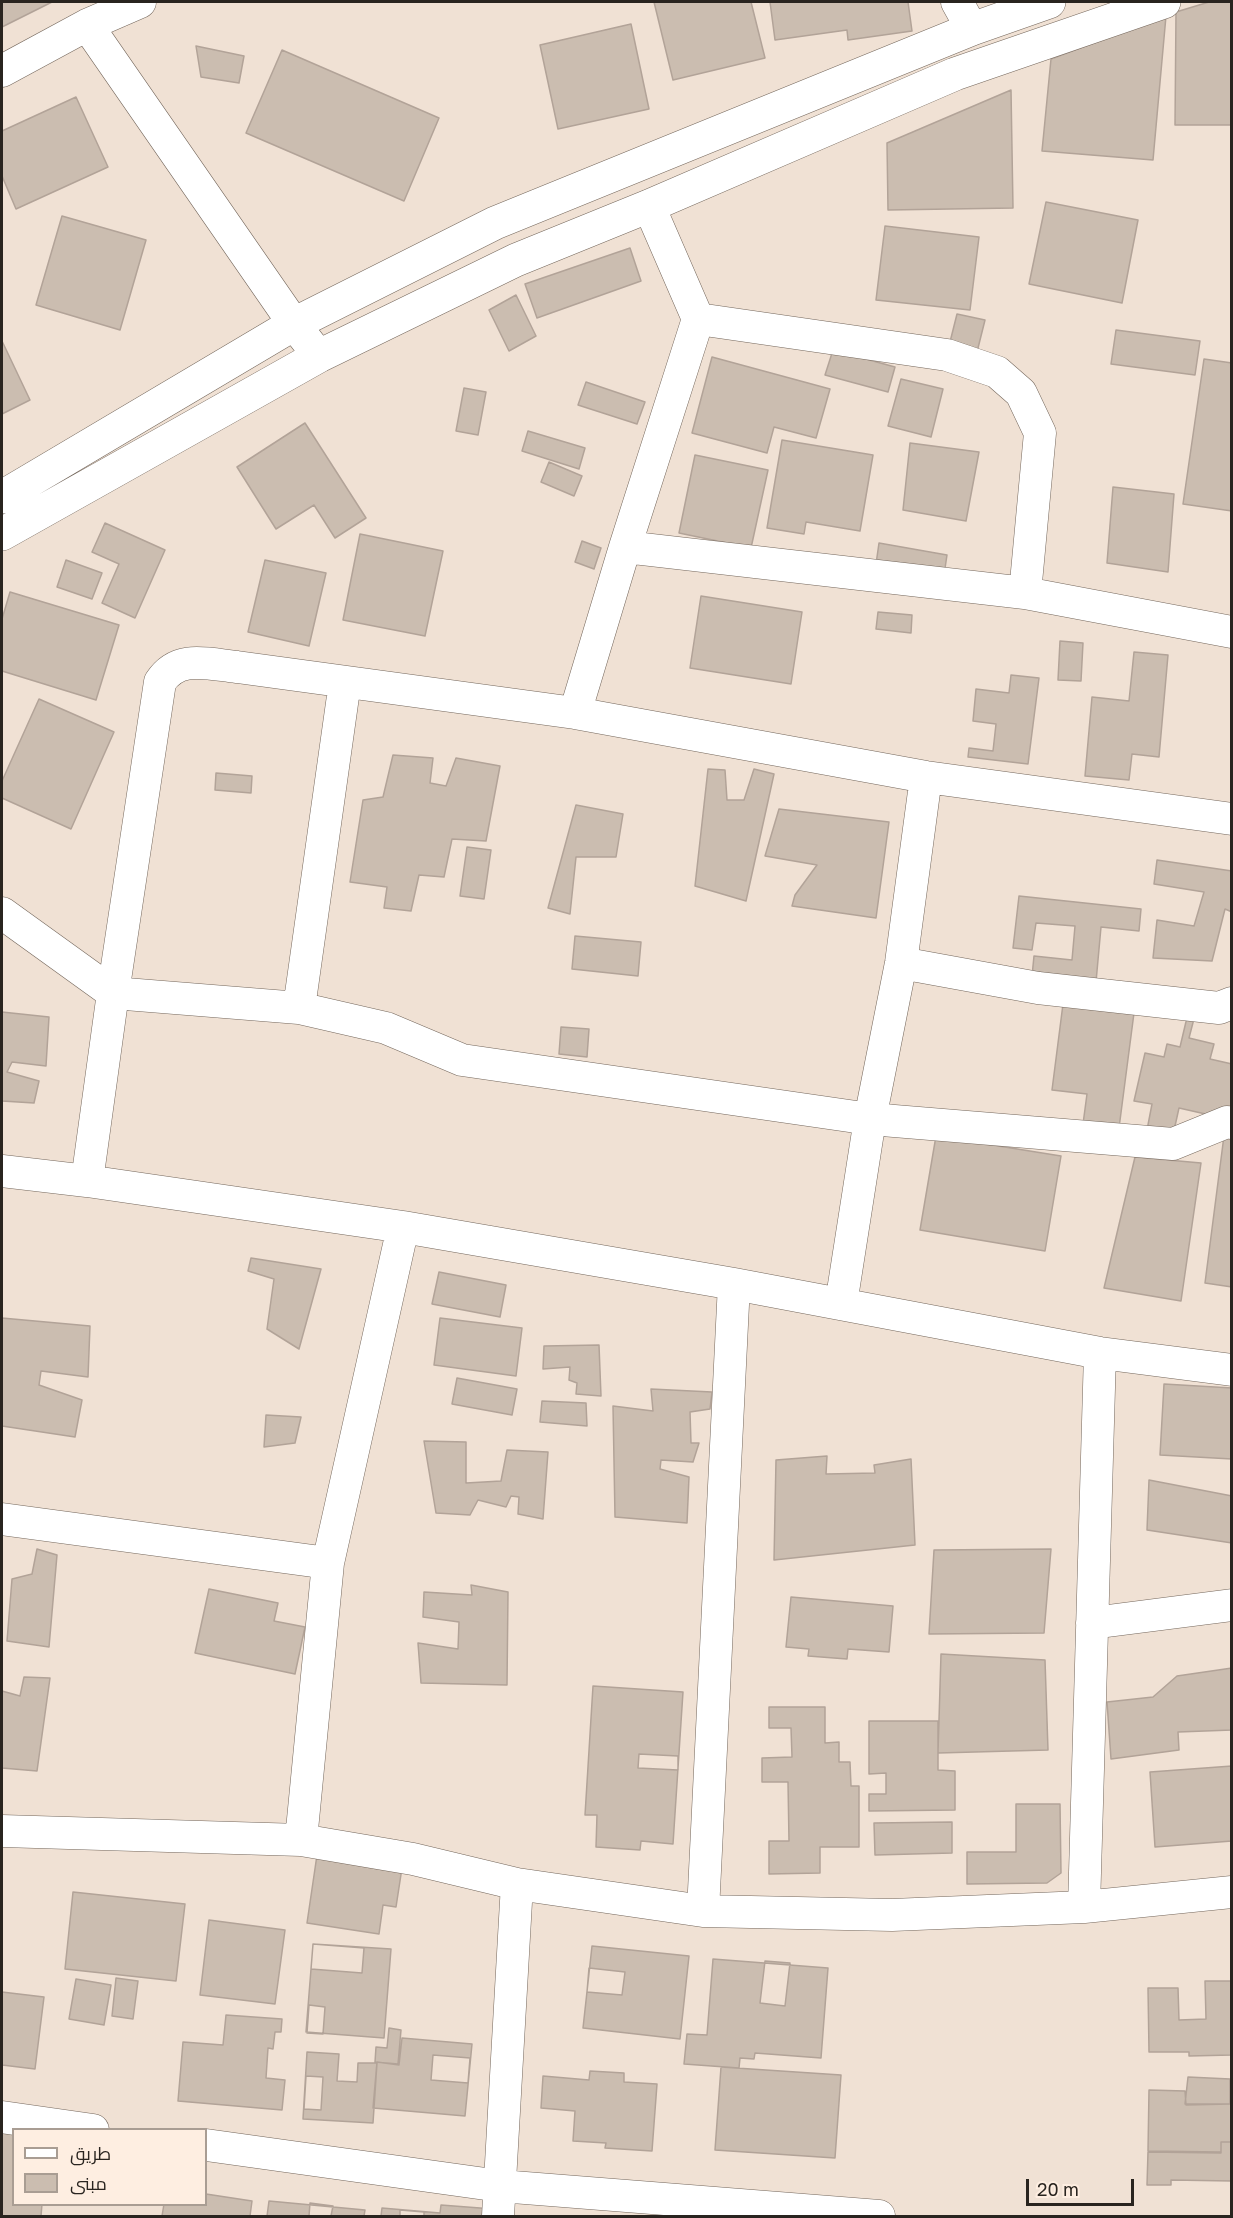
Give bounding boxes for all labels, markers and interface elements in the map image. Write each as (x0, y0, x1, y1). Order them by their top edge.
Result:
legend (12, 2128, 207, 2206)
text: طريق (70, 2142, 111, 2164)
scale bar (1029, 2167, 1137, 2205)
text: مبنى (70, 2172, 107, 2194)
text: 20 m (1037, 2178, 1079, 2200)

